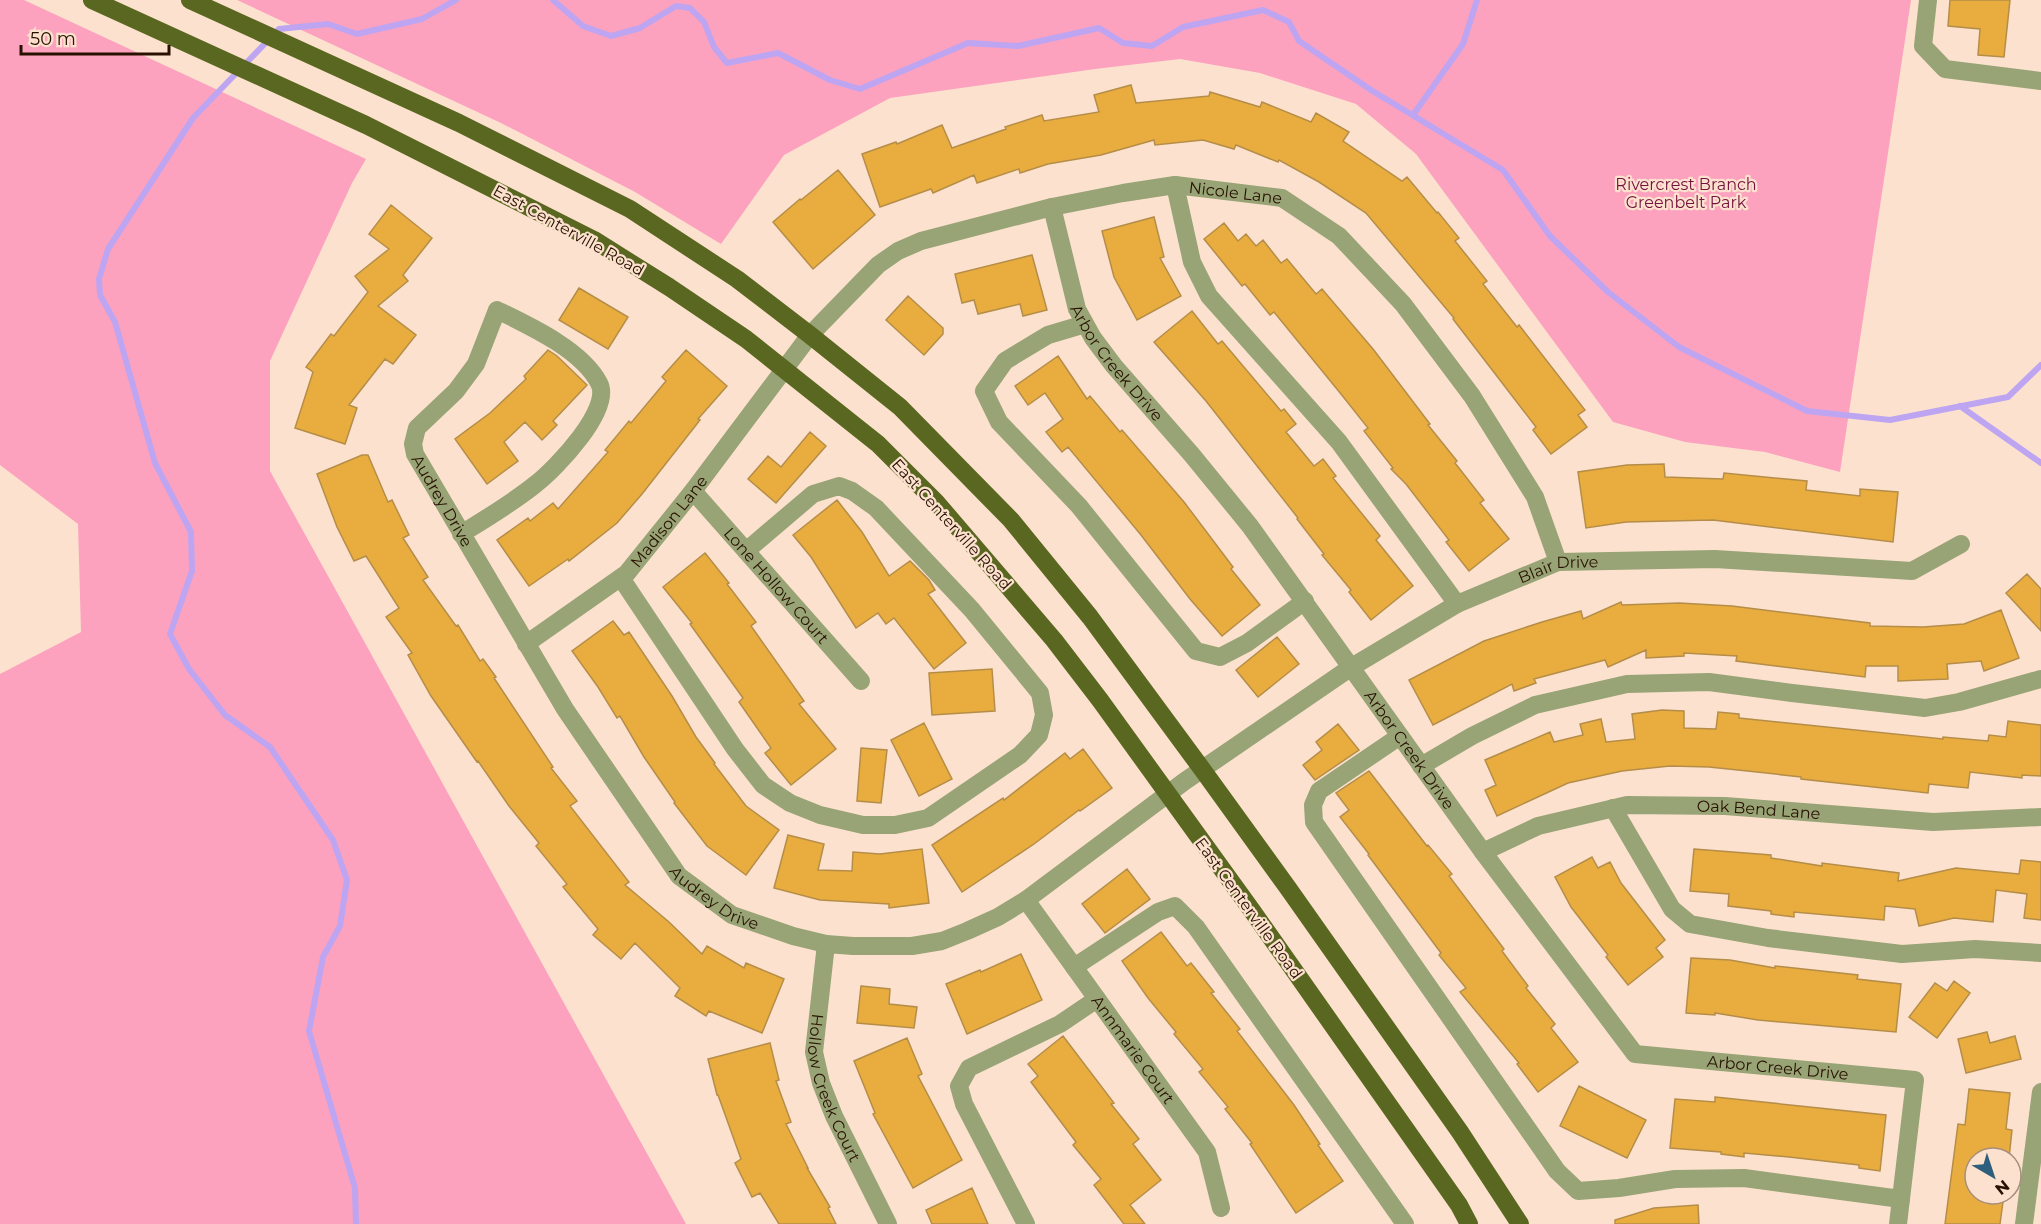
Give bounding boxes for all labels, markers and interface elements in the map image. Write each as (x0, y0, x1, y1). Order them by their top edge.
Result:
scale bar (21, 18, 170, 56)
text: 50 m (30, 28, 76, 50)
park label: Rivercrest Branch Greenbelt Park (1615, 175, 1757, 212)
street label: Nicole Lane (1188, 178, 1283, 208)
street label: East Centerville Road (490, 181, 648, 280)
street label: Arbor Creek Drive (1066, 301, 1167, 425)
street label: Audrey Drive (408, 451, 476, 550)
street label: East Centerville Road (888, 455, 1015, 594)
street label: Madison Lane (627, 472, 711, 571)
street label: Lone Hollow Court (720, 524, 833, 648)
street label: Blair Drive (1515, 552, 1598, 588)
street label: Arbor Creek Drive (1360, 687, 1458, 813)
street label: Oak Bend Lane (1697, 797, 1821, 823)
street label: East Centerville Road (1191, 834, 1306, 983)
street label: Audrey Drive (665, 863, 761, 934)
street label: Annmarie Court (1088, 992, 1179, 1108)
street label: Hollow Creek Court (804, 1013, 865, 1165)
street label: Arbor Creek Drive (1706, 1052, 1849, 1084)
north arrow (1963, 1146, 2023, 1206)
text: N (1991, 1176, 2013, 1199)

